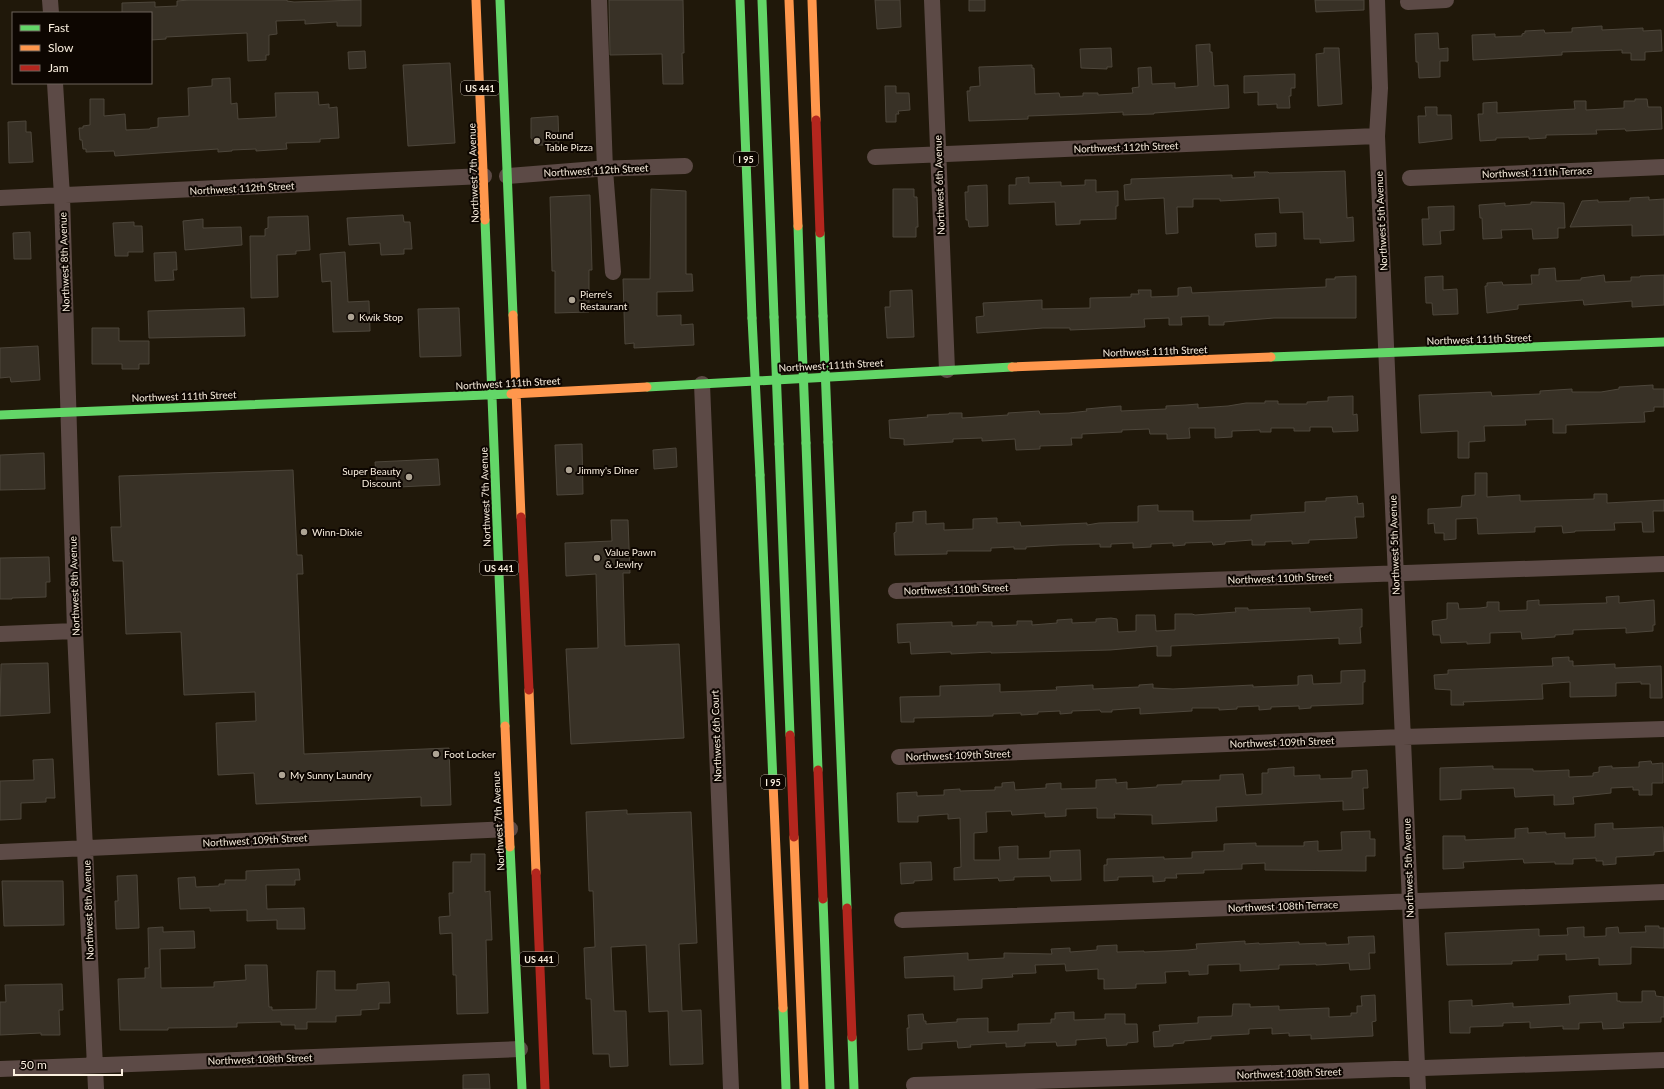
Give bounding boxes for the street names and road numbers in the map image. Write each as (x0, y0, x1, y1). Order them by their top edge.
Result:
road number: US 441 (461, 81, 499, 95)
street label: Northwest 7th Avenue (465, 123, 481, 223)
street label: Northwest 6th Avenue (931, 135, 947, 235)
street label: Northwest 112th Street (1073, 139, 1179, 155)
road number: I 95 (734, 152, 758, 166)
street label: Northwest 112th Street (543, 161, 649, 179)
street label: Northwest 111th Terrace (1482, 164, 1592, 180)
street label: Northwest 5th Avenue (1372, 171, 1390, 271)
street label: Northwest 112th Street (189, 179, 295, 197)
street label: Northwest 8th Avenue (56, 212, 72, 312)
street label: Northwest 111th Street (1426, 331, 1532, 347)
street label: Northwest 111th Street (1102, 343, 1208, 359)
street label: Northwest 111th Street (778, 356, 884, 374)
street label: Northwest 111th Street (455, 374, 561, 392)
street label: Northwest 111th Street (131, 388, 237, 404)
street label: Northwest 7th Avenue (477, 447, 493, 547)
street label: Northwest 5th Avenue (1386, 495, 1402, 595)
street label: Northwest 8th Avenue (66, 536, 82, 636)
road number: US 441 (480, 561, 518, 575)
street label: Northwest 110th Street (1227, 570, 1333, 586)
street label: Northwest 110th Street (903, 581, 1009, 597)
street label: Northwest 6th Court (708, 689, 724, 782)
street label: Northwest 109th Street (1229, 734, 1335, 750)
street label: Northwest 109th Street (905, 747, 1011, 763)
street label: Northwest 7th Avenue (489, 771, 507, 871)
road number: I 95 (761, 775, 785, 789)
street label: Northwest 5th Avenue (1400, 818, 1416, 918)
street label: Northwest 109th Street (202, 831, 308, 849)
street label: Northwest 8th Avenue (80, 860, 96, 960)
street label: Northwest 108th Terrace (1228, 898, 1338, 914)
road number: US 441 (520, 952, 558, 966)
street label: Northwest 108th Street (207, 1051, 313, 1067)
street label: Northwest 108th Street (1236, 1065, 1342, 1081)

